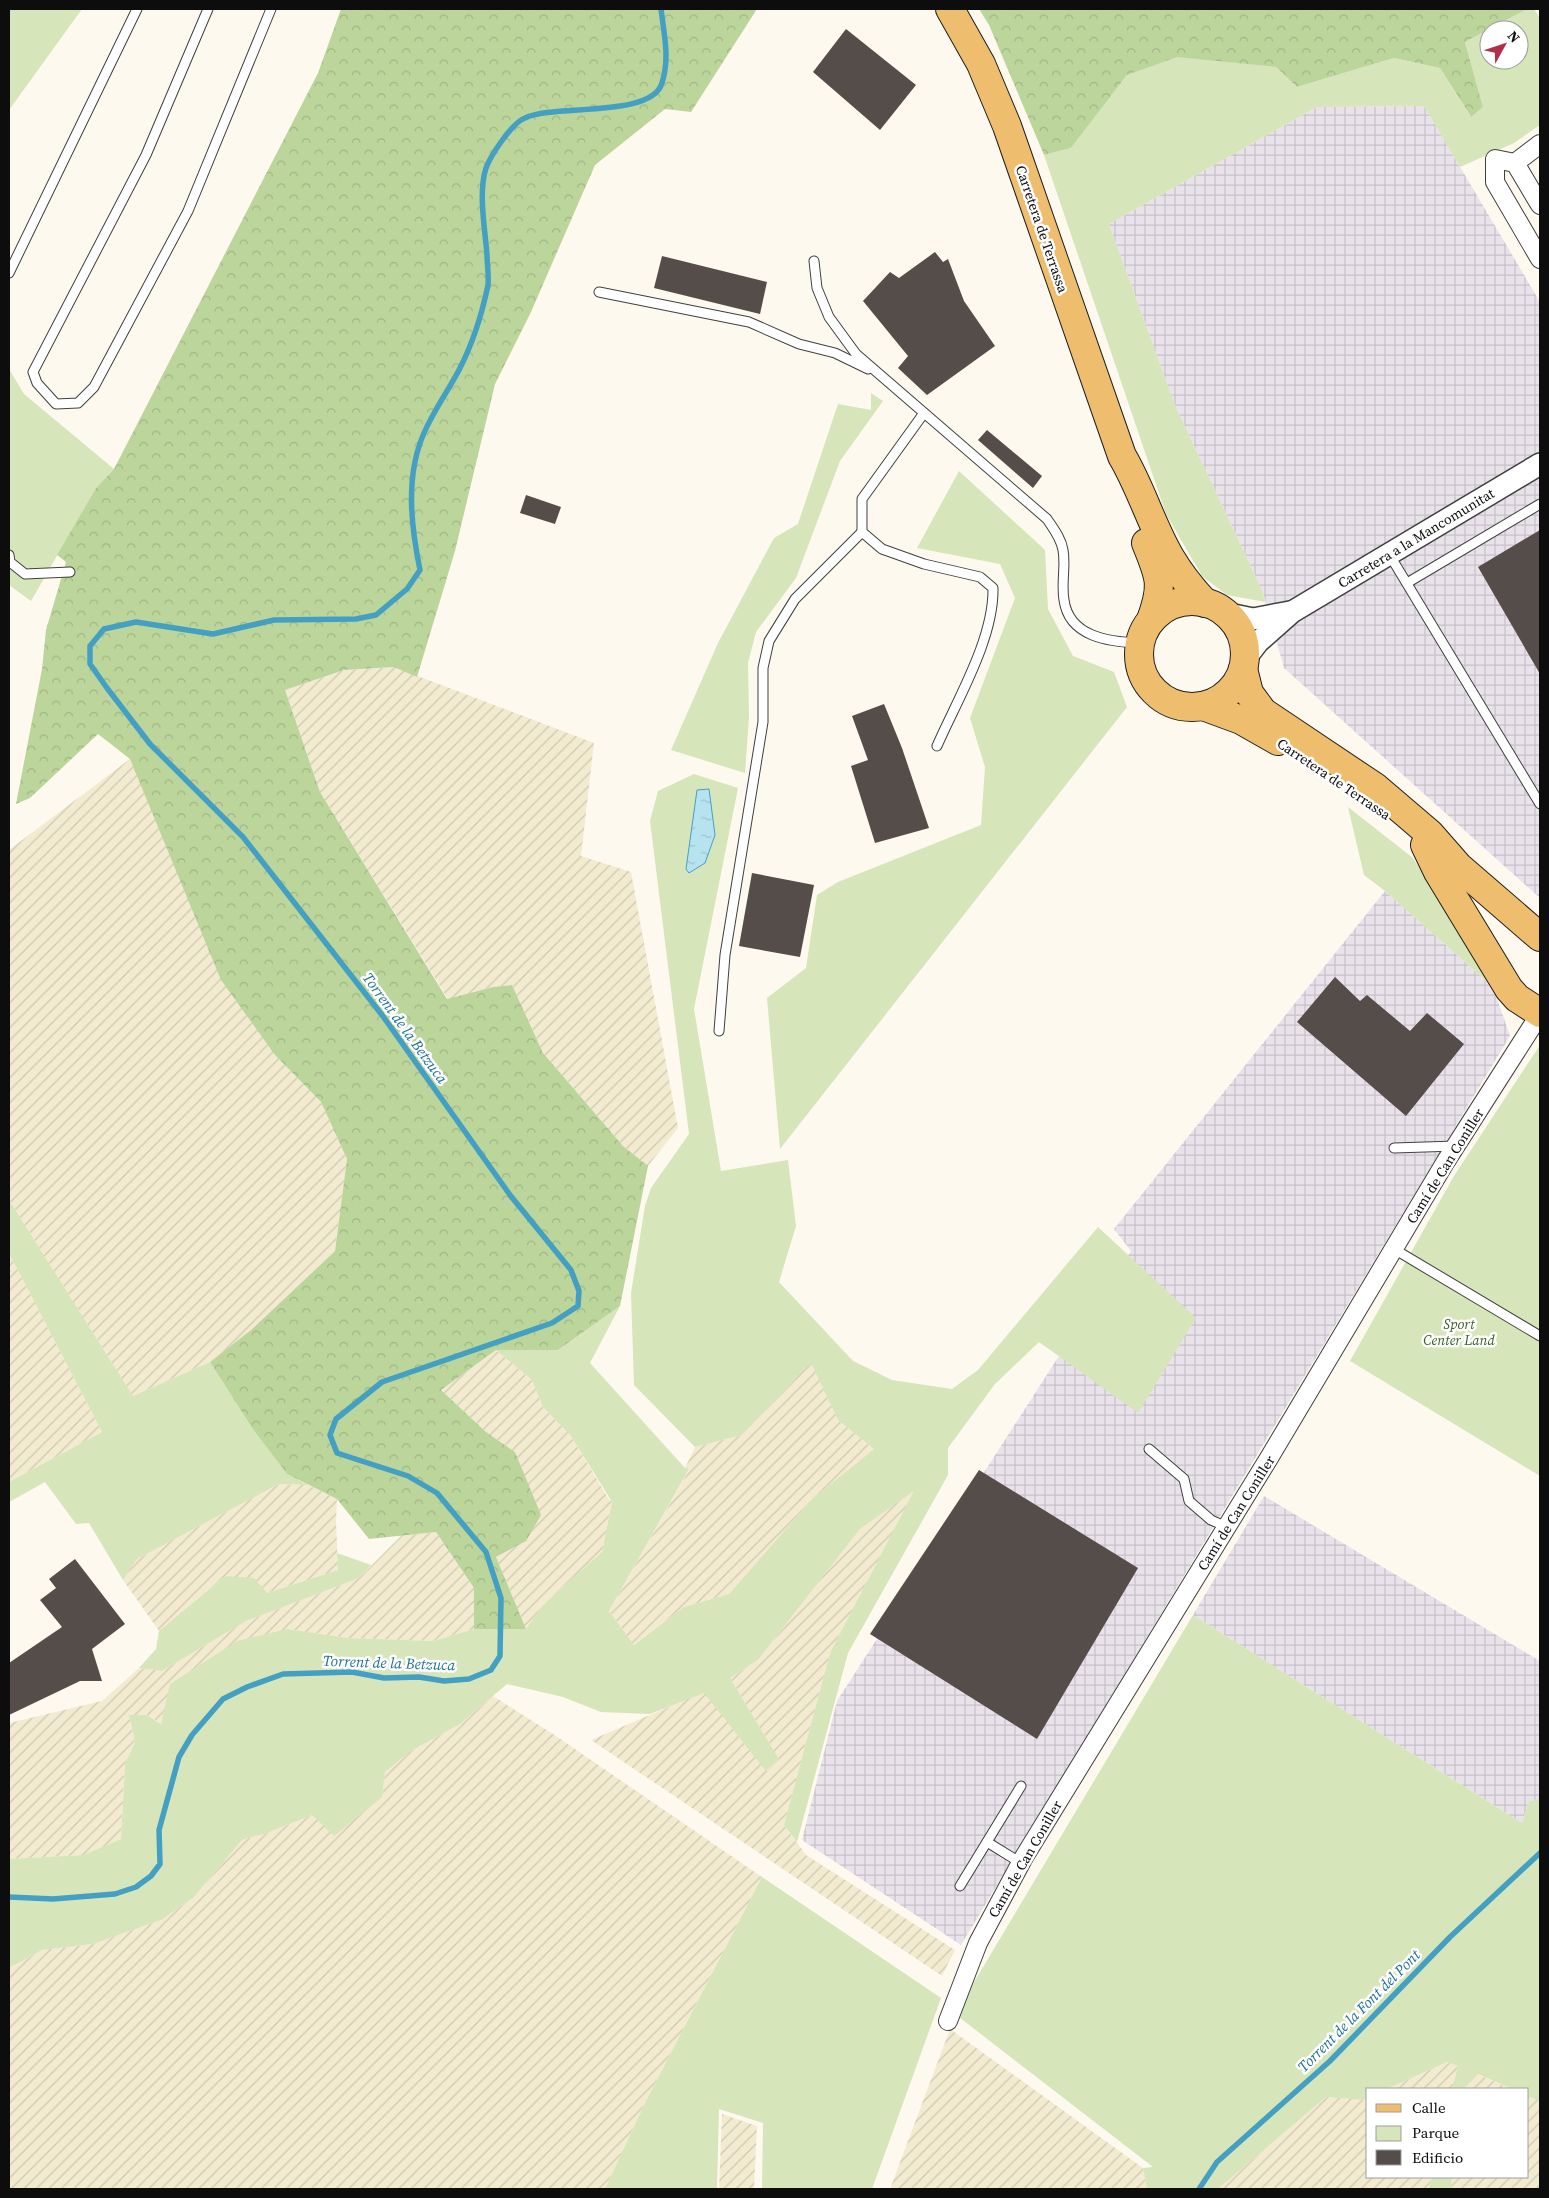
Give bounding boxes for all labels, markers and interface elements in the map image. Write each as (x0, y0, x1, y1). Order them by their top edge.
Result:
north arrow (1479, 20, 1529, 70)
text: N (1503, 26, 1525, 47)
street label: Carretera de Terrassa (1011, 163, 1073, 296)
street label: Carretera a la Mancomunitat (1334, 483, 1498, 593)
street label: Carretera de Terrassa (1273, 733, 1396, 825)
water label: Torrent de la Betzuca (358, 968, 453, 1088)
street label: Camí de Can Coniller (1401, 1104, 1489, 1227)
park label: Sport Center Land (1423, 1314, 1495, 1350)
street label: Camí de Can Coniller (1192, 1451, 1280, 1574)
water label: Torrent de la Betzuca (323, 1650, 456, 1675)
street label: Camí de Can Coniller (983, 1797, 1067, 1921)
water label: Torrent de la Font del Pont (1293, 1944, 1425, 2077)
legend (1366, 2088, 1529, 2178)
text: Calle (1412, 2097, 1446, 2118)
text: Parque (1412, 2122, 1460, 2143)
text: Edificio (1412, 2147, 1463, 2168)

